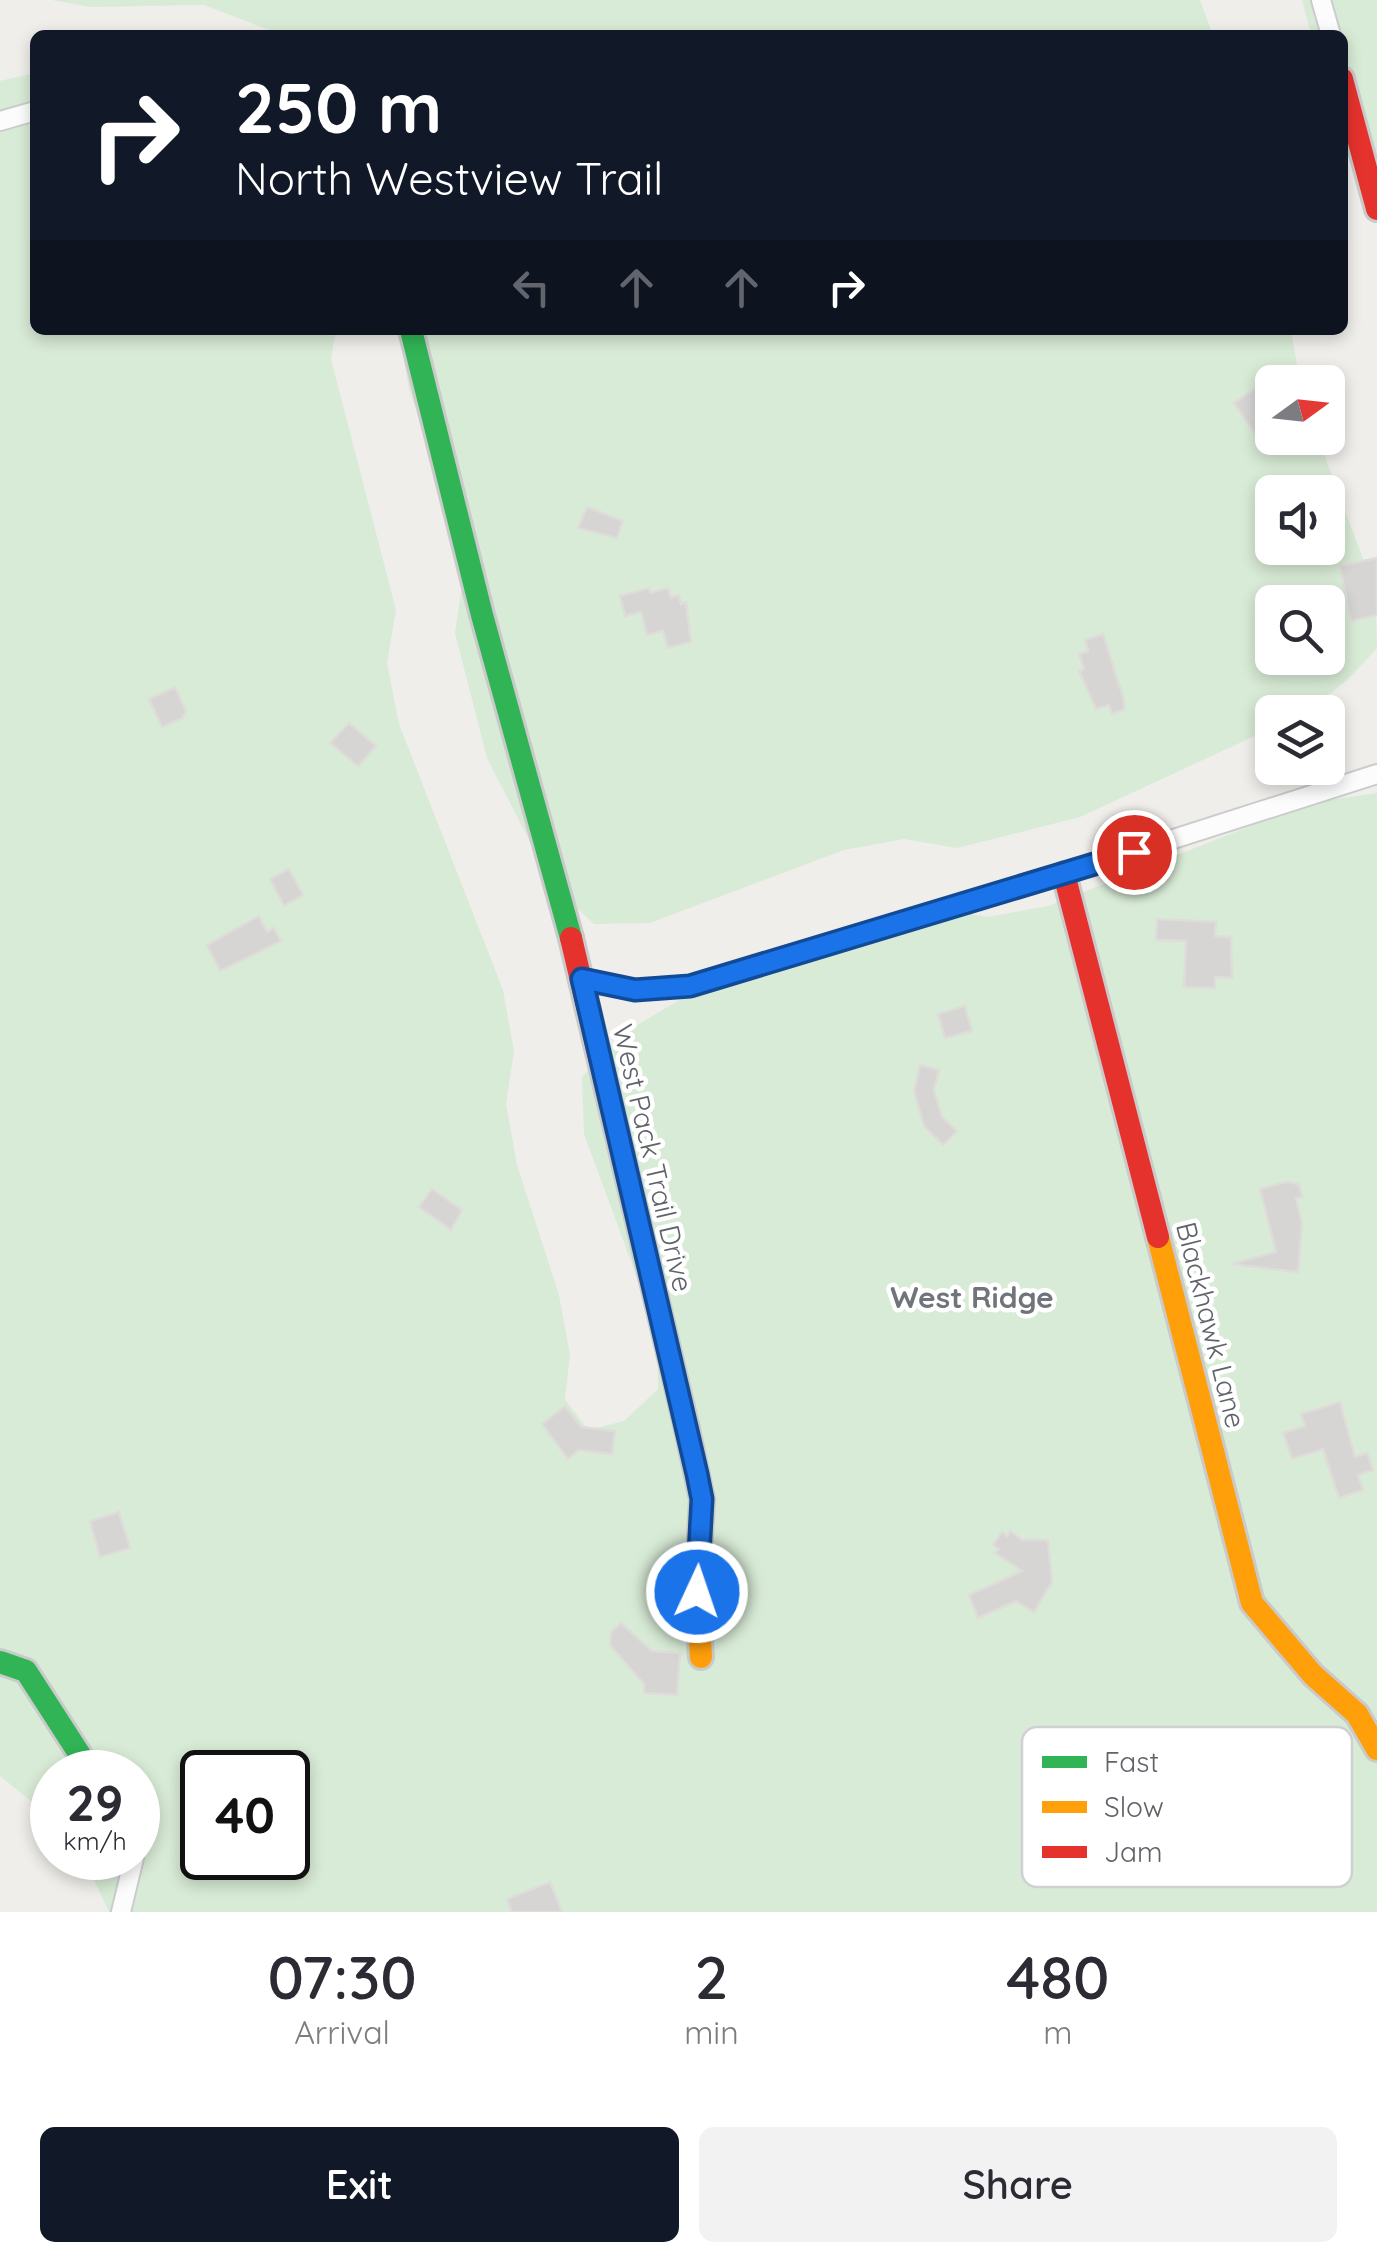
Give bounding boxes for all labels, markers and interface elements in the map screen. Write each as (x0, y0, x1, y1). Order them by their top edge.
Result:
text: 250 m (235, 63, 442, 151)
icon: right (70, 70, 200, 200)
text: North Westview Trail (235, 150, 663, 206)
icon: left (504, 260, 559, 315)
icon: ahead (609, 260, 664, 315)
icon: ahead (714, 260, 769, 315)
icon: right (819, 260, 874, 315)
north arrow (1255, 365, 1345, 455)
map controls (1255, 365, 1345, 785)
button: sound (1255, 475, 1345, 565)
button: search (1255, 585, 1345, 675)
button: layers (1255, 695, 1345, 785)
pin (1092, 810, 1177, 895)
icon: arrive (1107, 825, 1162, 880)
street label: West Pack Trail Drive (606, 1021, 701, 1295)
street label: Blackhawk Lane (1169, 1218, 1254, 1432)
district label: West Ridge (890, 1278, 1054, 1316)
position arrow (645, 1540, 749, 1644)
legend (1022, 1727, 1352, 1887)
text: Fast (1104, 1744, 1159, 1779)
speed limit sign: 40 (180, 1750, 310, 1880)
text: 29 (67, 1771, 123, 1834)
text: Slow (1104, 1789, 1164, 1824)
text: km/h (63, 1825, 127, 1856)
text: Jam (1104, 1834, 1163, 1869)
text: 07:30 (268, 1939, 417, 2014)
text: 2 (694, 1939, 728, 2014)
text: 480 (1006, 1939, 1109, 2014)
text: Arrival (294, 2012, 390, 2052)
text: min (684, 2012, 739, 2052)
text: m (1043, 2012, 1072, 2052)
button: Exit (40, 2127, 679, 2242)
button: Share (699, 2127, 1337, 2242)

